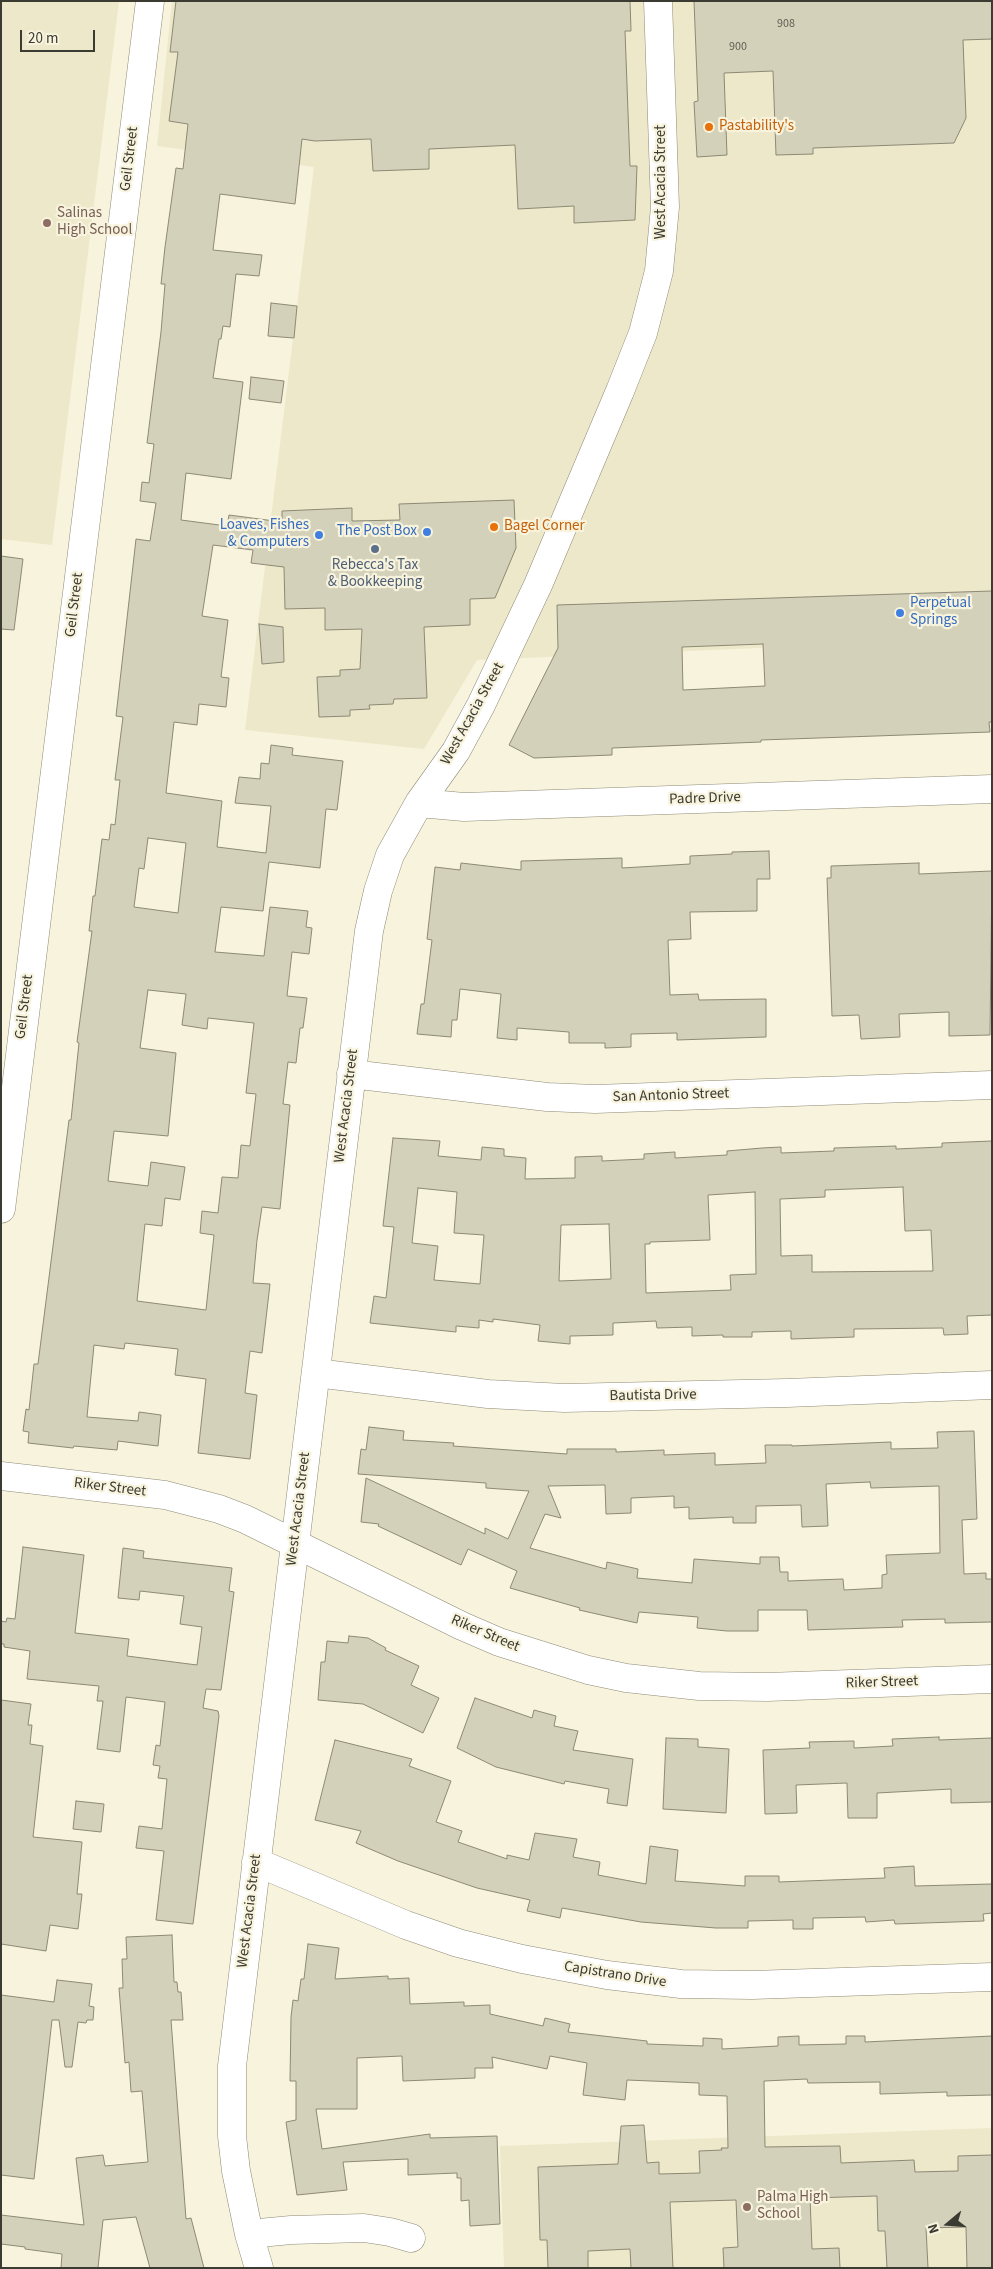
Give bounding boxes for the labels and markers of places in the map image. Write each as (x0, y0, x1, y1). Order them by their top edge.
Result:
place label: Pastability's (719, 118, 794, 136)
marker: Pastability's (703, 121, 715, 133)
place label: Salinas High School (57, 205, 132, 240)
marker: Salinas High School (41, 217, 53, 229)
place label: Loaves, Fishes & Computers (220, 517, 309, 552)
place label: Bagel Corner (504, 518, 585, 536)
marker: Bagel Corner (488, 521, 500, 533)
place label: The Post Box (337, 523, 417, 541)
marker: The Post Box (421, 526, 433, 538)
marker: Loaves, Fishes & Computers (313, 529, 325, 541)
marker: Rebecca's Tax & Bookkeeping (369, 543, 381, 555)
place label: Rebecca's Tax & Bookkeeping (328, 557, 422, 592)
place label: Perpetual Springs (910, 595, 971, 630)
marker: Perpetual Springs (894, 607, 906, 619)
place label: Palma High School (757, 2189, 828, 2224)
marker: Palma High School (741, 2201, 753, 2213)

